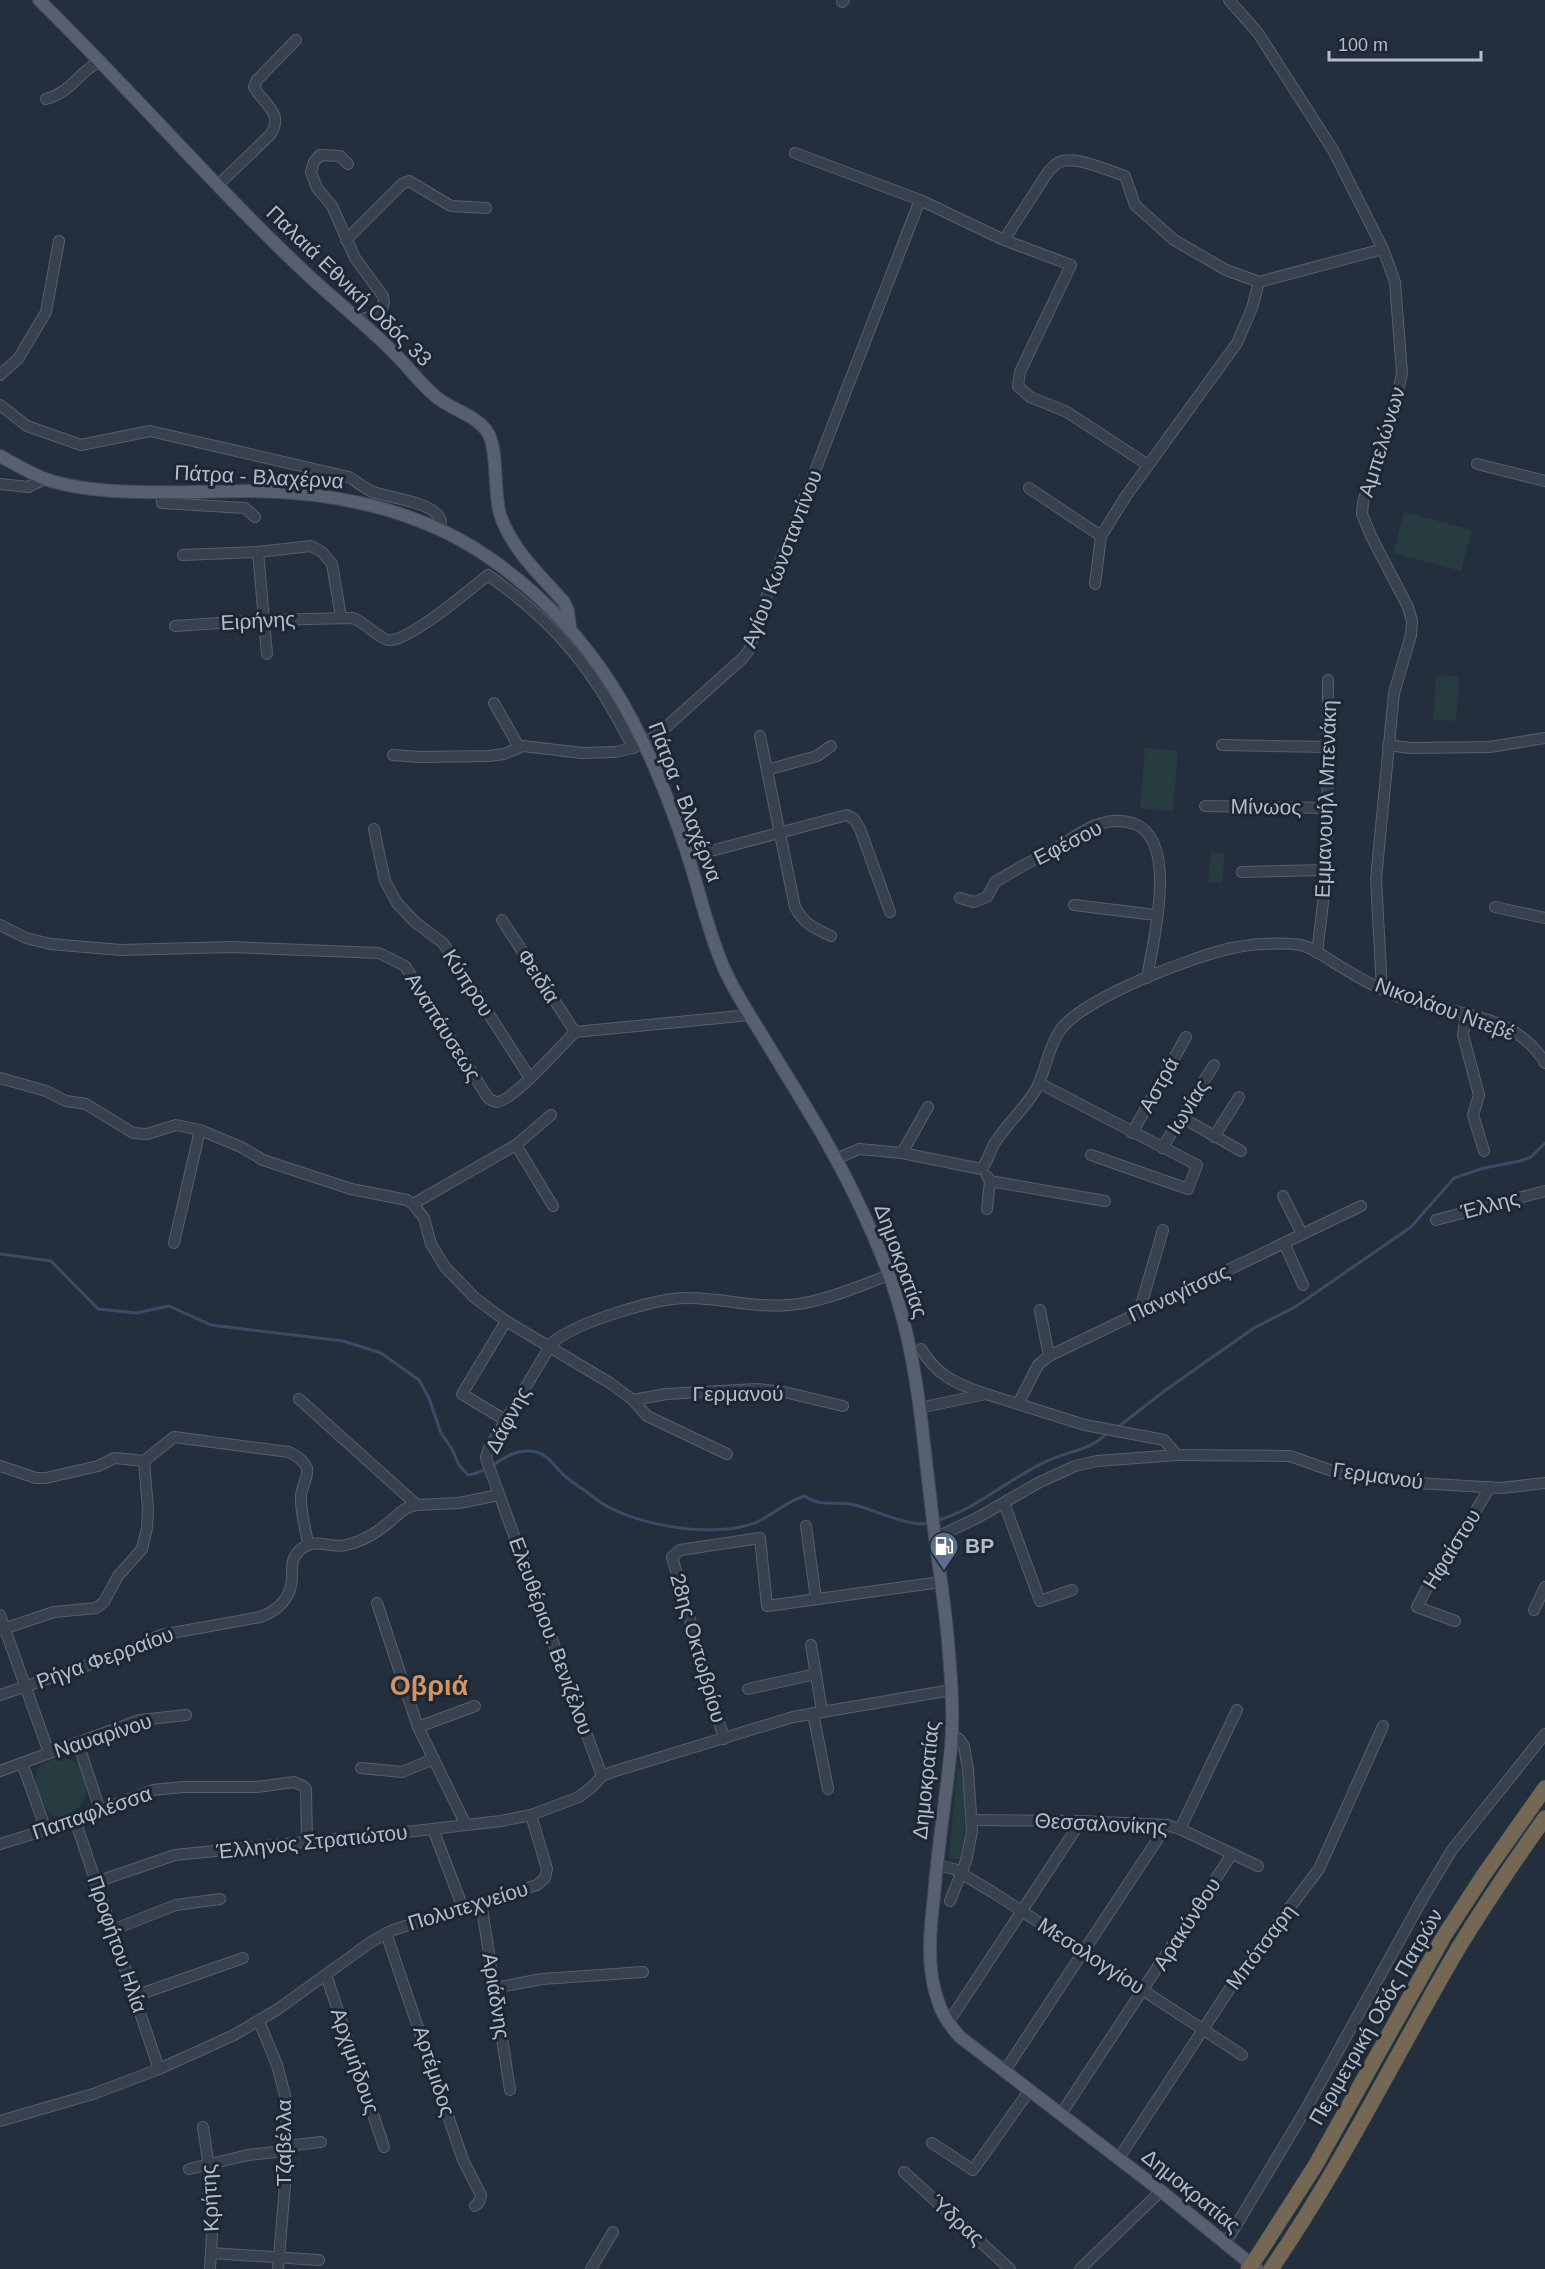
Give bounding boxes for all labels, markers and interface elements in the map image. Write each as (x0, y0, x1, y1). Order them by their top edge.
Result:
scale bar (1329, 24, 1480, 62)
text: 100 m (1338, 35, 1388, 55)
street label: Παλαιά Εθνική Οδός 33 (262, 201, 437, 370)
street label: Αμπελώνων (1354, 384, 1409, 500)
street label: Πάτρα - Βλαχέρνα (174, 461, 344, 492)
street label: Αγίου Κωνσταντίνου (737, 467, 826, 651)
street label: Ειρήνης (220, 607, 296, 634)
street label: Εμμανουήλ Μπενάκη (1311, 700, 1340, 898)
street label: Πάτρα - Βλαχέρνα (644, 719, 727, 885)
street label: Μίνωος (1230, 794, 1302, 819)
street label: Εφέσου (1030, 816, 1106, 869)
street label: Κύπρου (438, 945, 499, 1020)
street label: Φειδία (513, 945, 564, 1007)
street label: Αναπάυσεως (401, 969, 486, 1085)
street label: Νικολάου Ντεβέ (1372, 973, 1518, 1044)
street label: Αστρά (1134, 1053, 1183, 1116)
street label: Ιωνίας (1162, 1075, 1213, 1138)
street label: Έλλης (1457, 1186, 1521, 1224)
street label: Δημοκρατίας (870, 1201, 933, 1321)
street label: Παναγίτσας (1125, 1259, 1233, 1326)
street label: Γερμανού (693, 1382, 783, 1405)
street label: Δάφνης (480, 1383, 535, 1457)
street label: Γερμανού (1332, 1458, 1425, 1493)
street label: Ηφαίστου (1418, 1505, 1485, 1593)
fuel station icon: BP (928, 1530, 960, 1572)
street label: Ελευθέριου. Βενιζέλου (505, 1534, 598, 1738)
place label: BP (965, 1534, 994, 1557)
street label: 28ης Οκτωβρίου (666, 1571, 731, 1725)
street label: Ρήγα Φερραίου (33, 1622, 176, 1693)
district label: Οβριά (390, 1671, 469, 1701)
street label: Ναυαρίνου (51, 1709, 155, 1762)
street label: Δημοκρατίας (908, 1719, 943, 1840)
street label: Παπαφλέσσα (29, 1781, 155, 1844)
street label: Θεσσαλονίκης (1034, 1809, 1168, 1838)
street label: Έλληνος Στρατιώτου (214, 1820, 409, 1863)
street label: Προφήτου Ηλία (83, 1872, 152, 2015)
street label: Αρακύνθου (1148, 1873, 1225, 1974)
street label: Πολυτεχνείου (405, 1876, 531, 1935)
street label: Μπότσαρη (1221, 1900, 1300, 1994)
street label: Περιμετρική Οδός Πατρών (1304, 1905, 1447, 2129)
street label: Μεσολογγίου (1034, 1913, 1149, 1998)
street label: Αριάδνης (478, 1951, 515, 2041)
street label: Αρχιμήδους (327, 2005, 384, 2117)
street label: Αρτέμιδος (409, 2023, 460, 2119)
street label: Τζαβέλλα (272, 2099, 295, 2187)
street label: Δημοκρατίας (1138, 2144, 1245, 2237)
street label: Κρήτης (196, 2164, 223, 2232)
street label: Ύδρας (926, 2190, 989, 2250)

